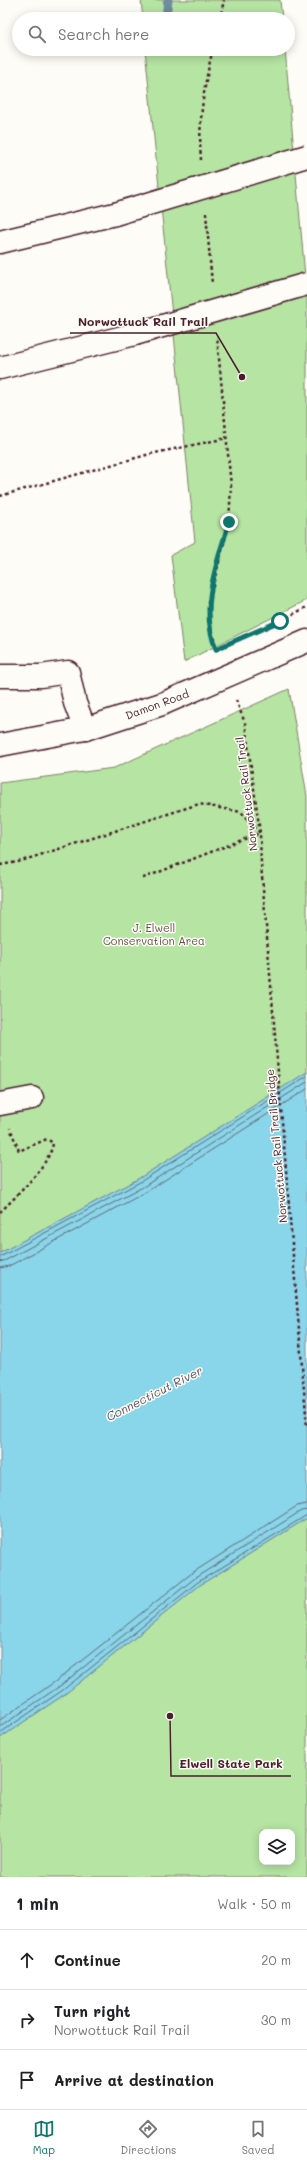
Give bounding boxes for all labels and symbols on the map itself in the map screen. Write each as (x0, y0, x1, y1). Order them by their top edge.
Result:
callout: Norwottuck Rail Trail (70, 309, 216, 333)
text: Norwottuck Rail Trail (78, 313, 208, 329)
route end (220, 513, 238, 531)
route start (271, 612, 289, 630)
street label: Damon Road (123, 686, 191, 722)
street label: Norwottuck Rail Trail (232, 736, 260, 852)
park label: J. Elwell Conservation Area (103, 920, 205, 948)
street label: Norwottuck Rail Trail Bridge (262, 1068, 290, 1224)
water label: Connecticut River (103, 1362, 205, 1424)
callout: Elwell State Park (171, 1752, 291, 1776)
text: Elwell State Park (179, 1755, 283, 1771)

